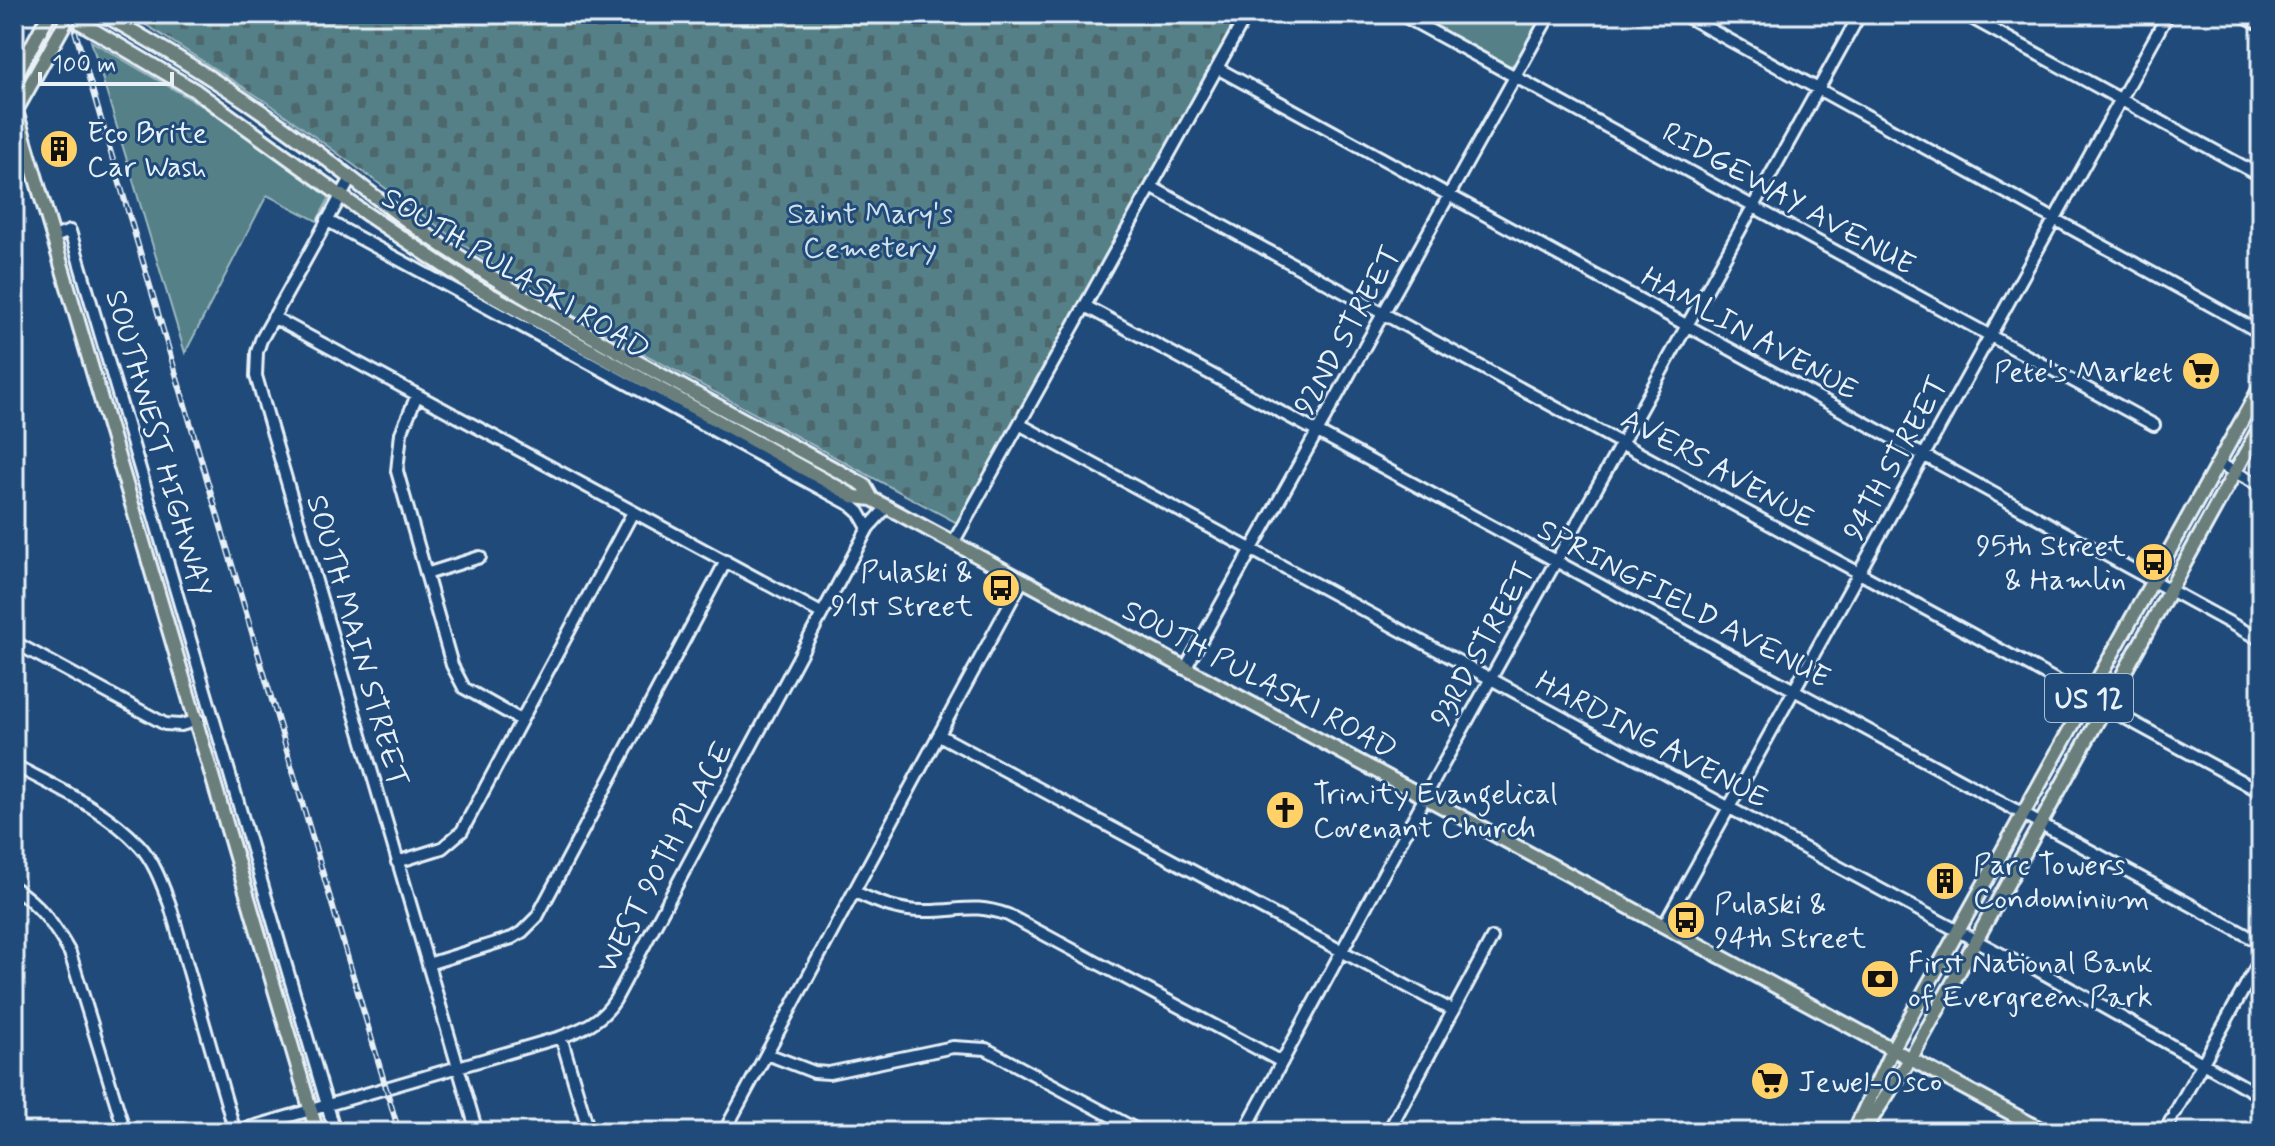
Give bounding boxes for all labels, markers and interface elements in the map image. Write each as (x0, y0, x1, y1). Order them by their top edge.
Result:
scale bar (40, 36, 172, 86)
text: 100 m (52, 50, 116, 81)
place label: Eco Brite Car Wash (87, 114, 207, 187)
street label: RIDGEWAY AVENUE (1655, 114, 1922, 285)
building icon: Eco Brite Car Wash (38, 128, 80, 170)
street label: SOUTH PULASKI ROAD (374, 179, 656, 370)
park label: Saint Mary's Cemetery (787, 195, 953, 268)
street label: 92ND STREET (1286, 239, 1411, 422)
street label: HAMLIN AVENUE (1634, 259, 1865, 410)
street label: SOUTHWEST HIGHWAY (95, 285, 220, 601)
supermarket icon: Pete's Market (2180, 350, 2222, 392)
place label: Pete's Market (1994, 353, 2173, 392)
street label: 94TH STREET (1835, 369, 1958, 548)
street label: AVERS AVENUE (1614, 400, 1821, 539)
street label: SOUTH MAIN STREET (296, 491, 417, 792)
street label: SPRINGFIELD AVENUE (1530, 511, 1836, 698)
place label: 95th Street & Hamlin (1976, 527, 2126, 600)
bus stop icon: 95th Street & Hamlin (2133, 541, 2175, 583)
place label: Pulaski & 91st Street (831, 553, 973, 626)
street label: 93RD STREET (1422, 556, 1545, 734)
bus stop icon: Pulaski & 91st Street (980, 567, 1022, 609)
street label: SOUTH PULASKI ROAD (1115, 591, 1403, 769)
street label: HARDING AVENUE (1528, 663, 1774, 818)
road number: US 12 (2045, 674, 2133, 722)
street label: WEST 90TH PLACE (588, 735, 743, 980)
place label: Trinity Evangelical Covenant Church (1313, 775, 1558, 848)
church icon: Trinity Evangelical Covenant Church (1264, 789, 1306, 831)
place label: Parc Towers Condominium (1973, 846, 2150, 919)
building icon: Parc Towers Condominium (1924, 860, 1966, 902)
place label: Pulaski & 94th Street (1714, 885, 1867, 958)
bus stop icon: Pulaski & 94th Street (1665, 899, 1707, 941)
place label: First National Bank of Evergreen Park (1908, 944, 2153, 1017)
bank icon: First National Bank of Evergreen Park (1859, 958, 1901, 1000)
supermarket icon: Jewel-Osco (1749, 1060, 1791, 1102)
place label: Jewel-Osco (1798, 1063, 1942, 1102)

